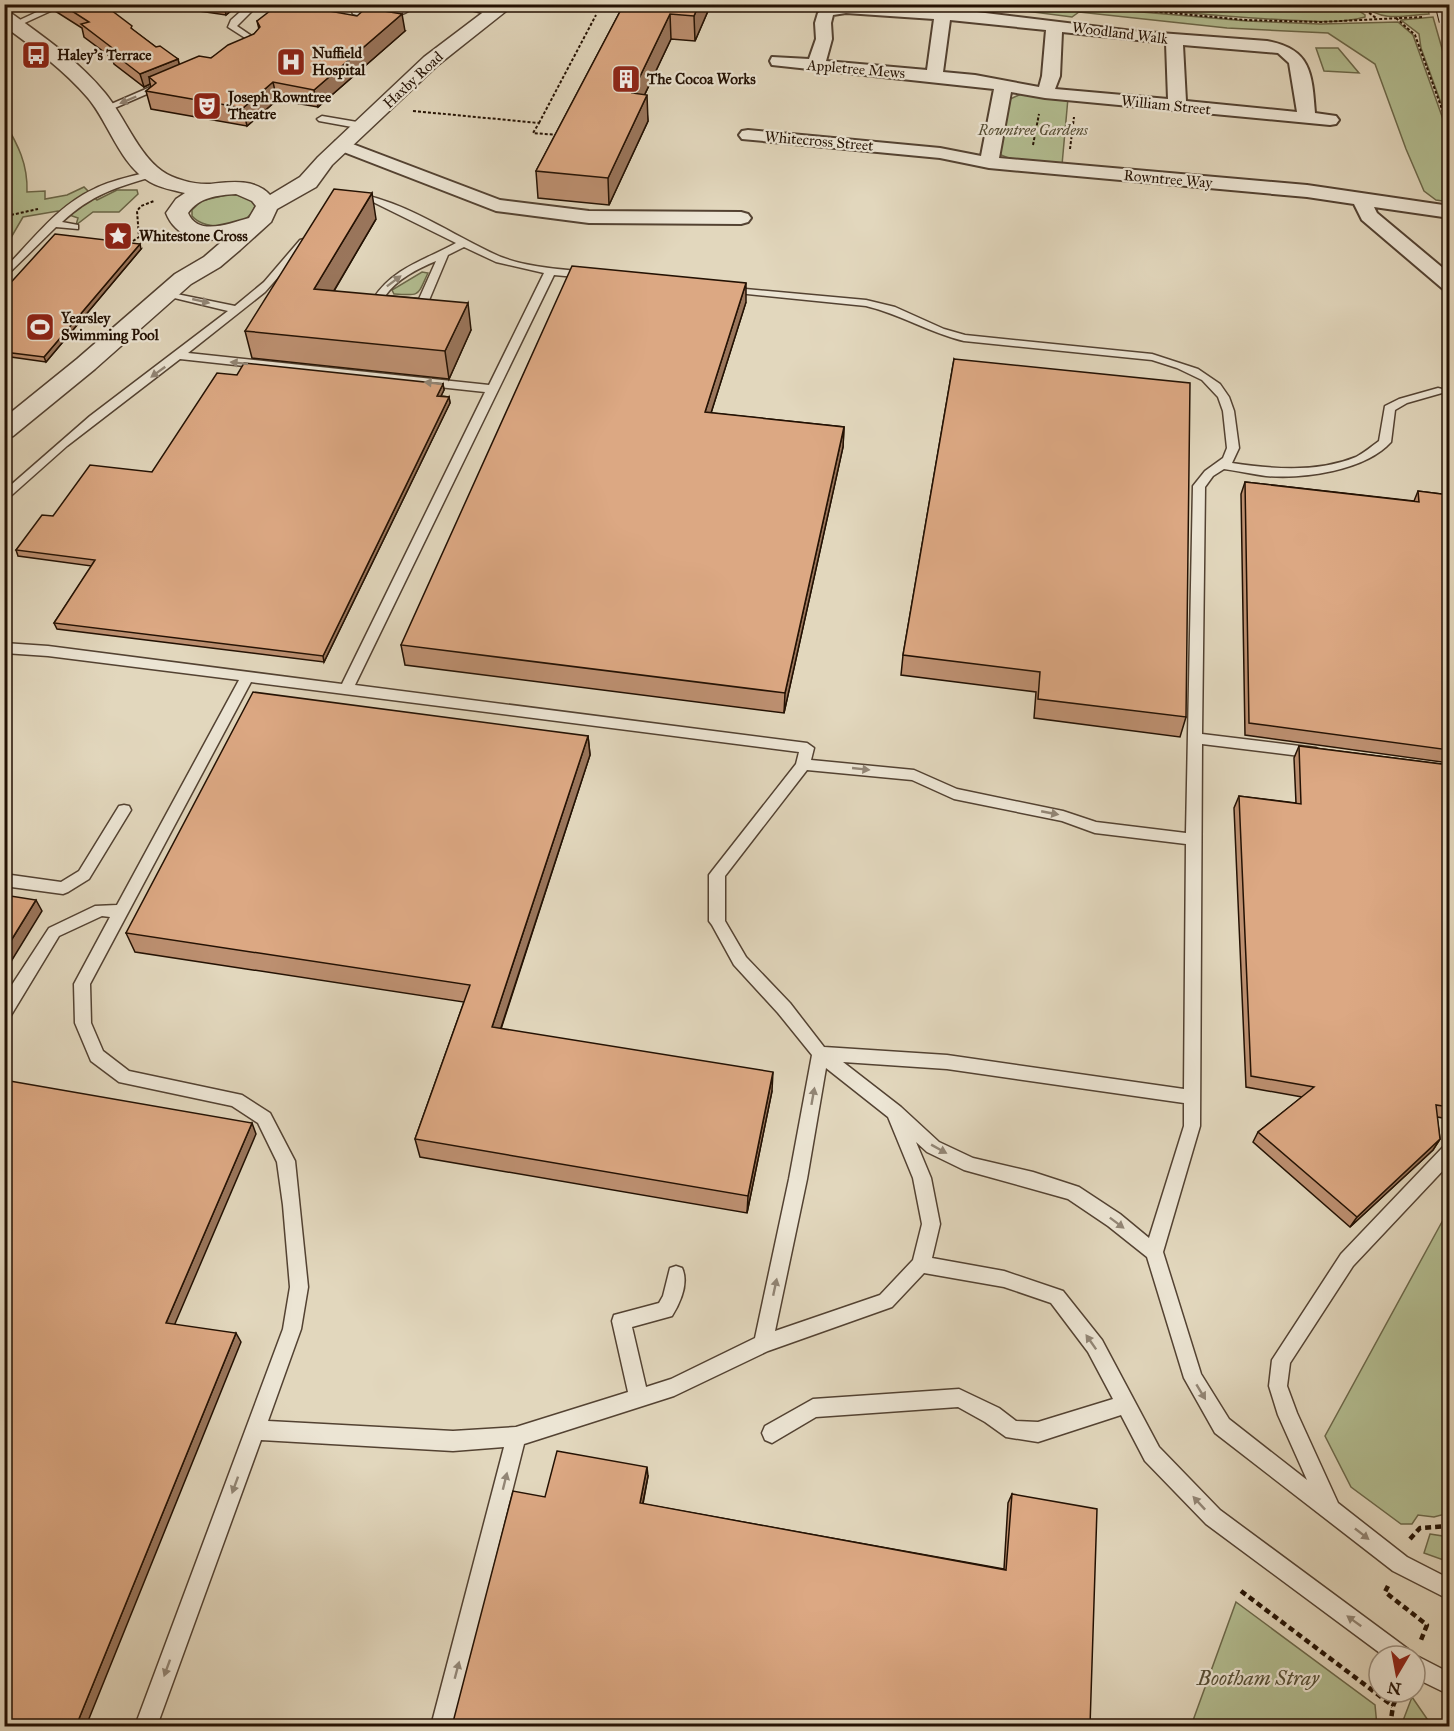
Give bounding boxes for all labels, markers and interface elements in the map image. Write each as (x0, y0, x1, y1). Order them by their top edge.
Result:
street label: Woodland Walk (1071, 18, 1169, 48)
bus stop icon: Haley's Terrace (20, 39, 52, 71)
place label: Nuffield Hospital (312, 44, 366, 80)
place label: Haley's Terrace (57, 46, 152, 65)
hospital icon: Nuffield Hospital (275, 46, 307, 78)
street label: Haxby Road (379, 47, 447, 112)
street label: Appletree Mews (805, 56, 906, 82)
building icon: The Cocoa Works (610, 63, 642, 95)
place label: The Cocoa Works (646, 70, 756, 88)
place label: Joseph Rowntree Theatre (226, 88, 332, 123)
theatre icon: Joseph Rowntree Theatre (191, 90, 223, 122)
street label: William Street (1120, 91, 1212, 119)
one-way arrow (118, 95, 136, 105)
park label: Rowntree Gardens (977, 121, 1089, 139)
street label: Whitecross Street (764, 127, 875, 155)
street label: Rowntree Way (1123, 166, 1214, 192)
place icon: Whitestone Cross (102, 220, 134, 252)
place label: Whitestone Cross (139, 227, 248, 245)
one-way arrow (386, 275, 401, 287)
one-way arrow (192, 297, 210, 307)
place label: Yearsley Swimming Pool (60, 309, 160, 345)
sports icon: Yearsley Swimming Pool (24, 311, 56, 343)
one-way arrow (230, 358, 249, 368)
one-way arrow (150, 366, 165, 378)
one-way arrow (423, 378, 442, 388)
one-way arrow (852, 764, 871, 774)
one-way arrow (1041, 809, 1060, 818)
one-way arrow (809, 1086, 818, 1105)
one-way arrow (931, 1144, 948, 1154)
one-way arrow (1109, 1217, 1125, 1229)
one-way arrow (771, 1277, 780, 1296)
one-way arrow (1086, 1334, 1098, 1350)
one-way arrow (1196, 1384, 1207, 1400)
one-way arrow (501, 1472, 510, 1490)
one-way arrow (229, 1476, 239, 1494)
one-way arrow (1192, 1495, 1206, 1510)
one-way arrow (1354, 1527, 1369, 1539)
one-way arrow (1346, 1615, 1362, 1627)
north arrow (1367, 1644, 1427, 1704)
one-way arrow (162, 1659, 172, 1677)
one-way arrow (453, 1661, 462, 1679)
park label: Bootham Stray (1196, 1665, 1320, 1691)
text: N (1386, 1678, 1403, 1699)

